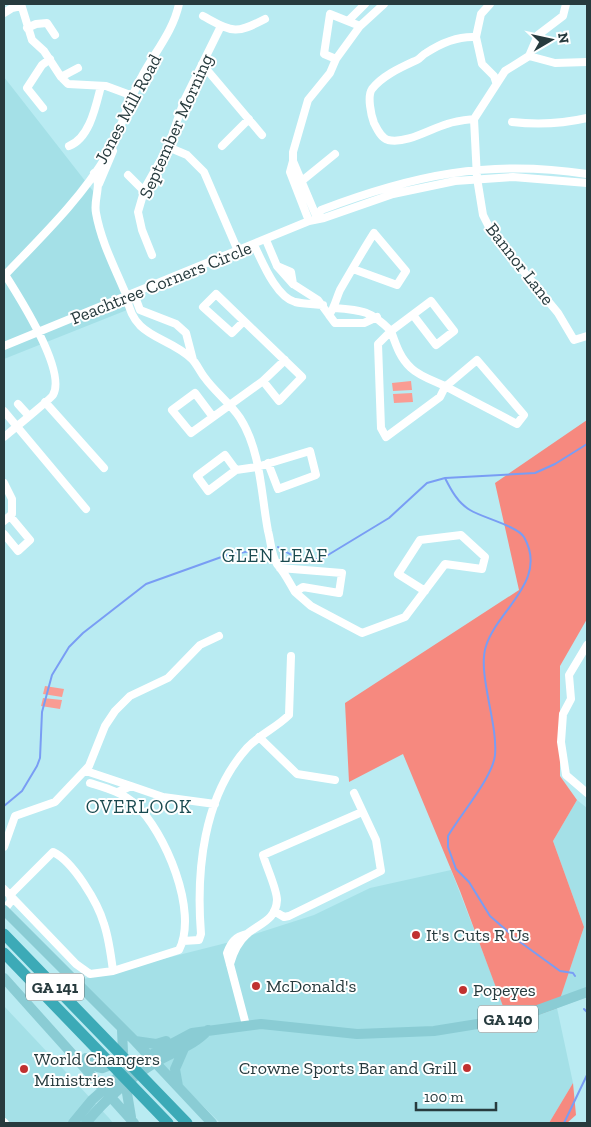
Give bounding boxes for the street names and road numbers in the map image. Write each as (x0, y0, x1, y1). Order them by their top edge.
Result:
street label: Jones Mill Road (90, 50, 166, 168)
street label: September Morning (134, 50, 218, 202)
street label: Bannor Lane (481, 219, 559, 309)
street label: Peachtree Corners Circle (67, 237, 255, 329)
road number: GA 141 (26, 974, 84, 1000)
road number: GA 140 (478, 1006, 538, 1032)

